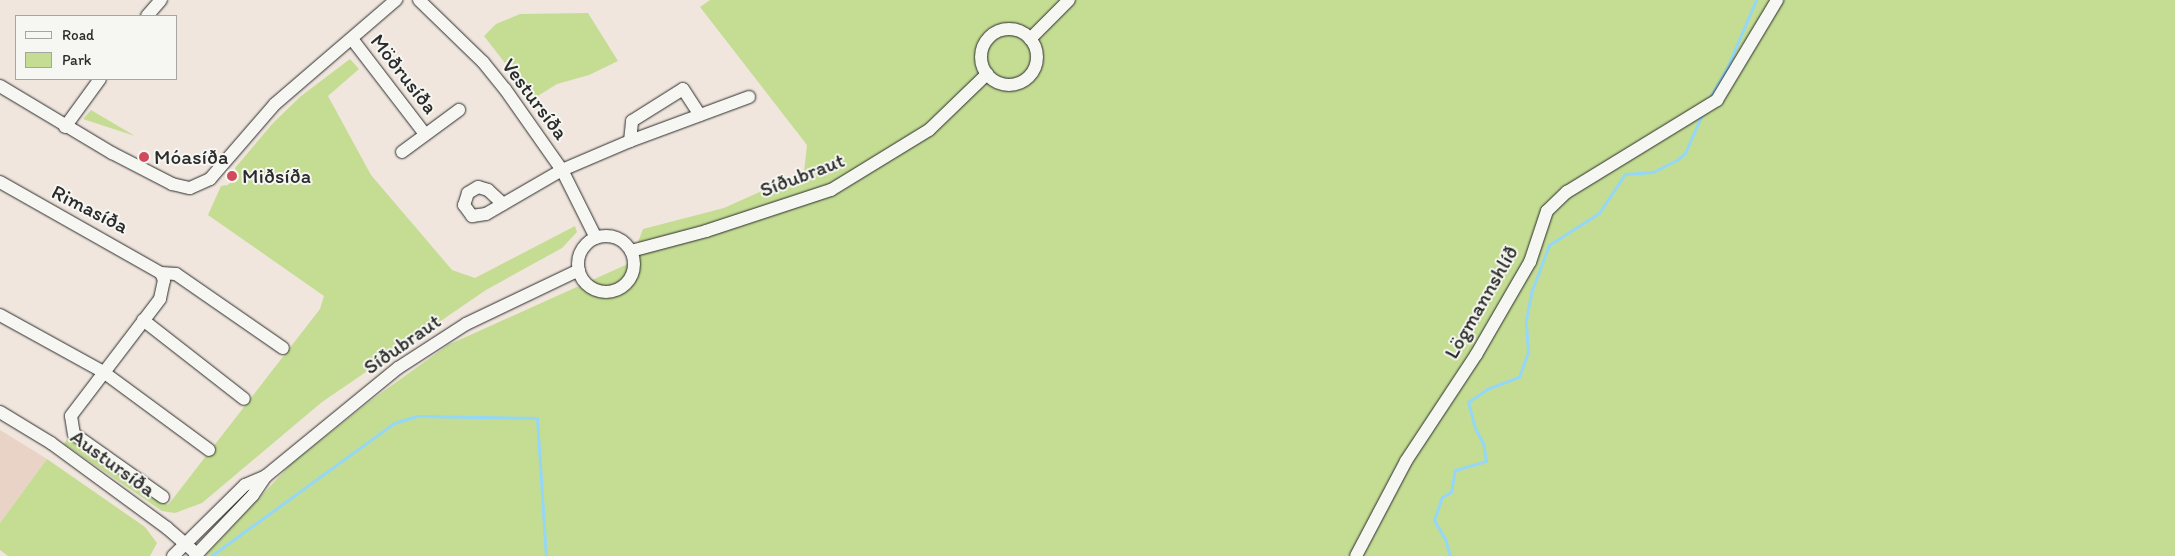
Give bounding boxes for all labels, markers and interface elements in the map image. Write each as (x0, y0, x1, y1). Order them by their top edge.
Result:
legend (15, 15, 178, 80)
text: Road (62, 26, 94, 44)
street label: Möðrusíða (365, 29, 443, 119)
text: Park (62, 51, 92, 69)
street label: Vestursíða (496, 53, 574, 145)
place label: Móasíða (154, 144, 228, 170)
street label: Síðubraut (756, 147, 848, 203)
marker: Móasíða (138, 151, 150, 163)
place label: Miðsíða (242, 163, 311, 189)
marker: Miðsíða (226, 170, 238, 182)
street label: Rimasíða (47, 179, 133, 239)
street label: Lögmannshlíð (1438, 241, 1524, 363)
street label: Síðubraut (358, 308, 446, 380)
street label: Austursíða (66, 424, 160, 502)

